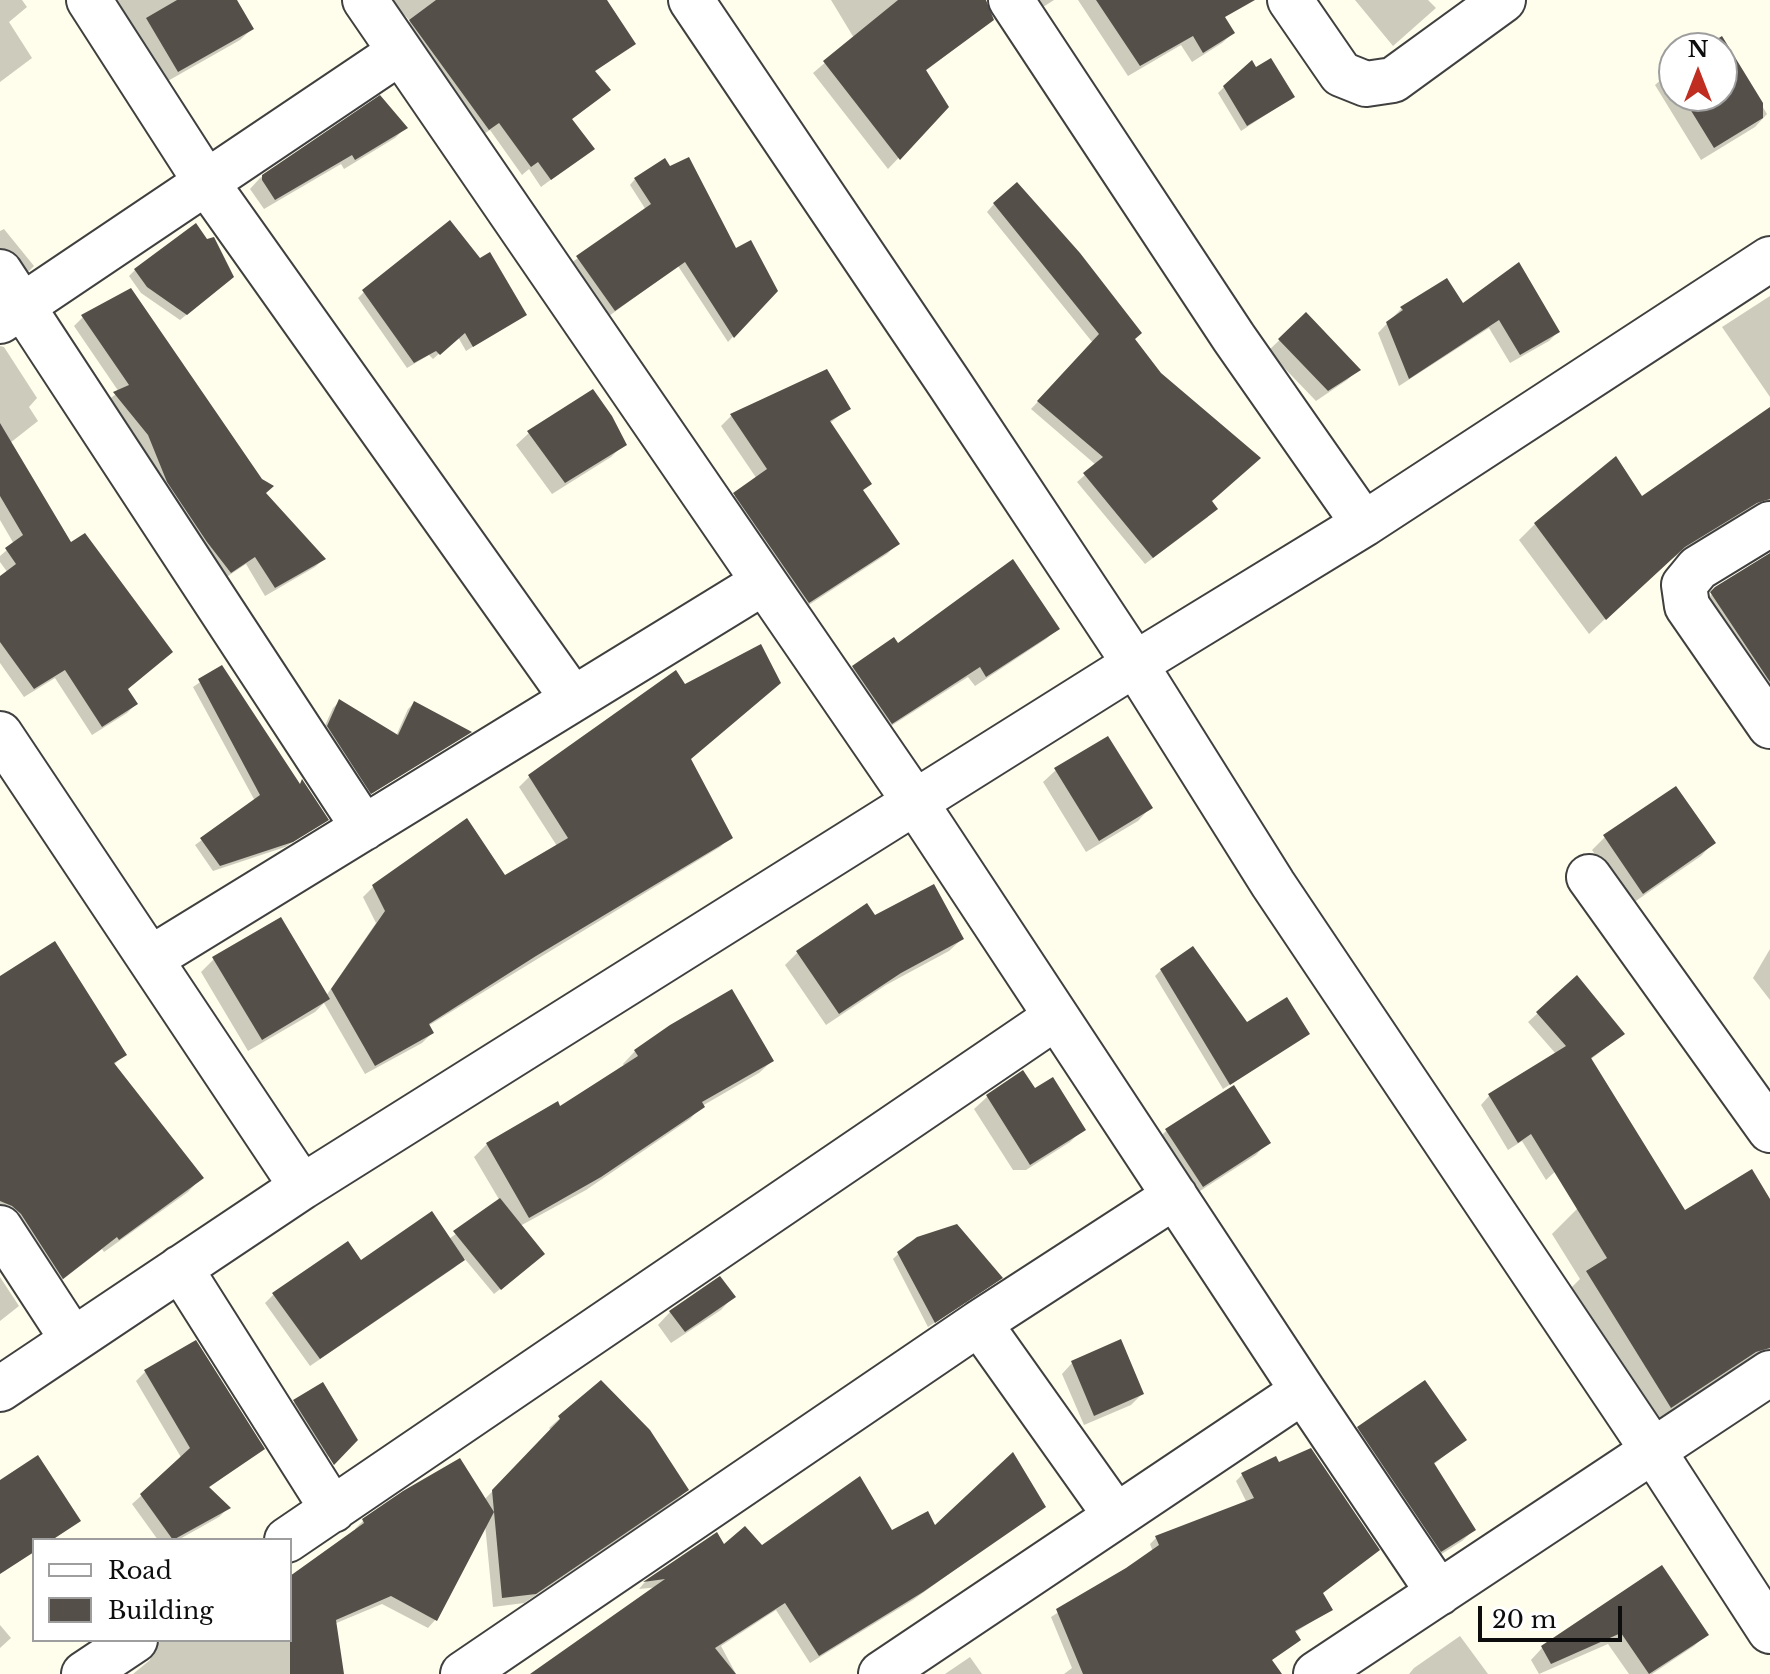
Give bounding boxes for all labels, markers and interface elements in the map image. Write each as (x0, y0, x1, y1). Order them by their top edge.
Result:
north arrow (1658, 32, 1738, 112)
text: N (1688, 36, 1708, 63)
legend (32, 1538, 292, 1642)
text: Road (108, 1556, 172, 1585)
scale bar (1482, 1590, 1626, 1640)
text: Building (108, 1596, 214, 1625)
text: 20 m (1492, 1605, 1557, 1634)

